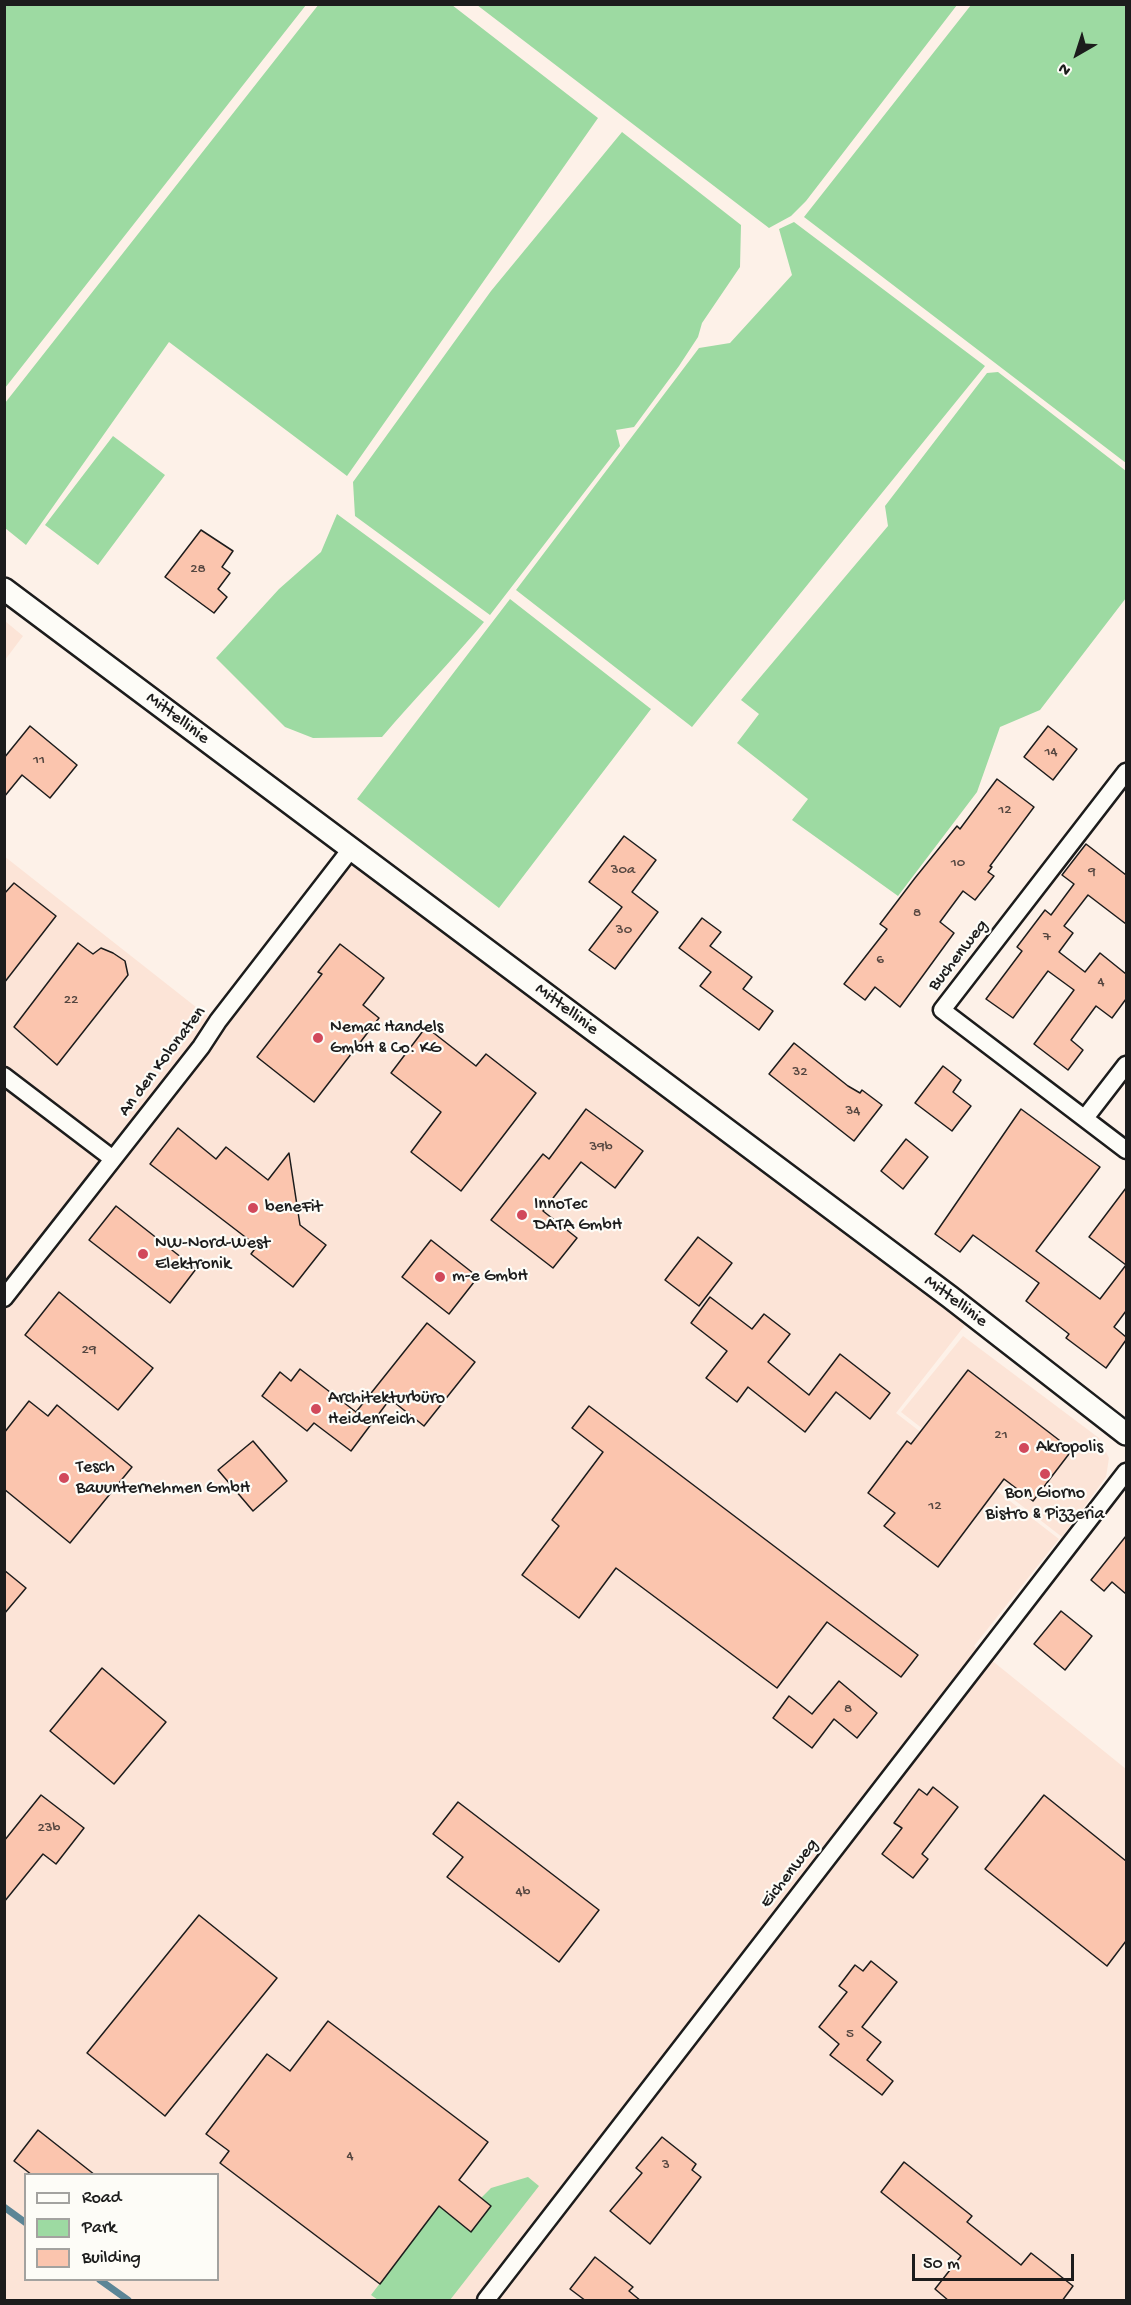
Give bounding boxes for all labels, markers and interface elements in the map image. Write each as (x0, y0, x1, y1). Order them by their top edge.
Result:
north arrow (1047, 24, 1107, 84)
text: N (1055, 58, 1075, 79)
house number: 28 (190, 561, 206, 579)
street label: Mittellinie (141, 688, 213, 750)
house number: 14 (1044, 744, 1058, 762)
house number: 11 (33, 752, 45, 770)
house number: 12 (998, 802, 1012, 820)
house number: 10 (951, 855, 965, 873)
house number: 30a (611, 862, 635, 880)
house number: 9 (1088, 864, 1096, 882)
house number: 8 (913, 905, 921, 923)
street label: Buchenweg (924, 916, 994, 996)
house number: 30 (616, 922, 632, 940)
house number: 7 (1043, 929, 1051, 947)
house number: 6 (876, 952, 884, 970)
house number: 4 (1097, 974, 1105, 992)
street label: Mittellinie (530, 979, 602, 1041)
house number: 22 (64, 992, 78, 1010)
street label: An den Kolonaten (115, 1003, 211, 1121)
place label: Nemac Handels GmbH & Co. KG (330, 1017, 443, 1060)
marker: Nemac Handels GmbH & Co. KG (311, 1031, 325, 1045)
house number: 32 (792, 1064, 808, 1082)
house number: 34 (846, 1103, 860, 1121)
house number: 39b (589, 1139, 613, 1157)
place label: InnoTec DATA GmbH (534, 1194, 622, 1236)
place label: beneFit (265, 1197, 322, 1219)
marker: beneFit (246, 1201, 260, 1215)
marker: InnoTec DATA GmbH (515, 1208, 529, 1222)
place label: NW-Nord-West Elektronik (155, 1233, 270, 1276)
marker: NW-Nord-West Elektronik (136, 1247, 150, 1261)
place label: m-e GmbH (452, 1266, 528, 1288)
marker: m-e GmbH (433, 1270, 447, 1284)
street label: Mittellinie (919, 1271, 991, 1333)
house number: 29 (82, 1342, 96, 1360)
place label: Architekturbüro Heidenreich (328, 1388, 445, 1430)
marker: Architekturbüro Heidenreich (309, 1402, 323, 1416)
house number: 21 (994, 1427, 1008, 1445)
place label: Akropolis (1036, 1437, 1103, 1459)
marker: Akropolis (1017, 1441, 1031, 1455)
place label: Tesch Bauunternehmen GmbH (76, 1457, 250, 1500)
marker: Bon Giorno Bistro & Pizzeria (1038, 1467, 1052, 1481)
marker: Tesch Bauunternehmen GmbH (57, 1471, 71, 1485)
place label: Bon Giorno Bistro & Pizzeria (986, 1483, 1104, 1526)
house number: 12 (928, 1498, 942, 1516)
house number: 8 (844, 1701, 852, 1719)
house number: 23b (37, 1820, 61, 1838)
street label: Eichenweg (756, 1835, 824, 1913)
house number: 4b (515, 1884, 531, 1902)
house number: 5 (846, 2026, 854, 2044)
house number: 4 (346, 2148, 354, 2166)
house number: 3 (662, 2157, 670, 2175)
legend (24, 2173, 219, 2281)
text: Road (82, 2188, 121, 2209)
text: Park (82, 2218, 116, 2239)
scale bar (915, 2242, 1077, 2280)
text: Building (82, 2248, 141, 2269)
text: 50 m (923, 2254, 960, 2275)

